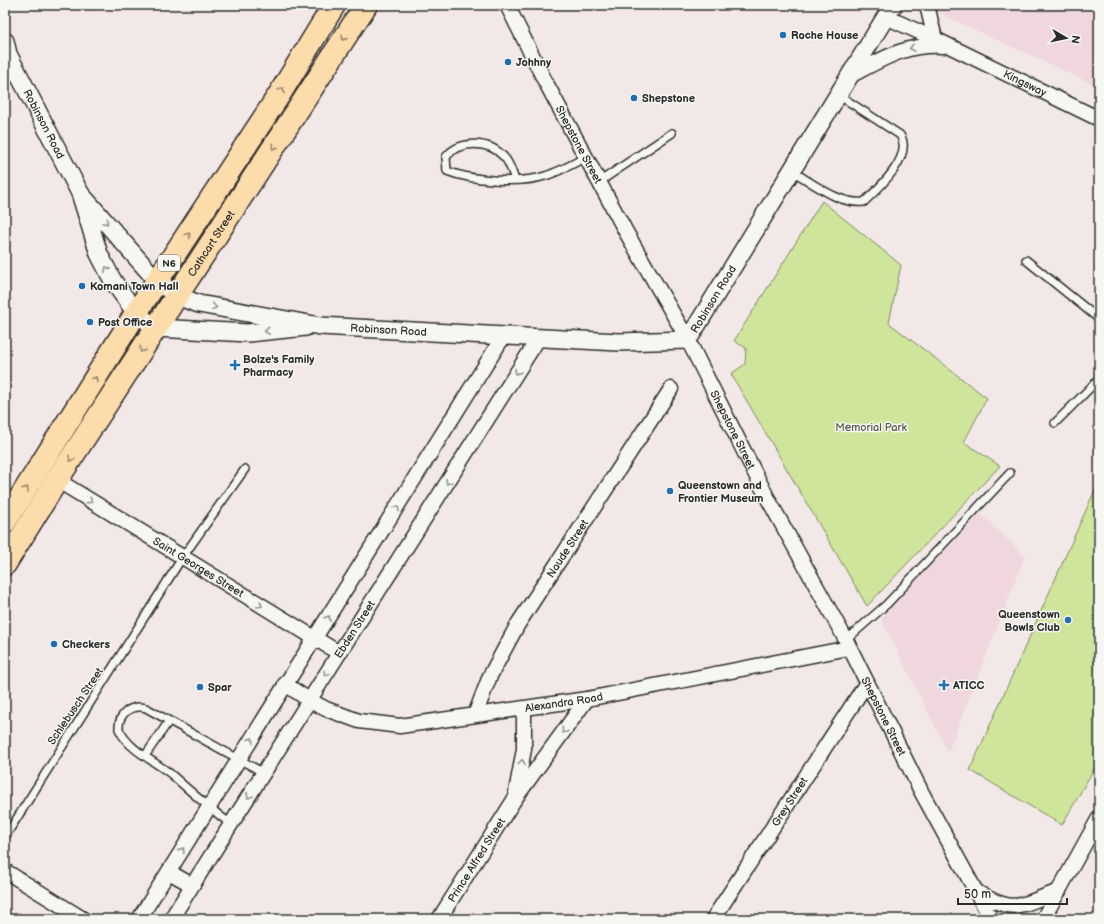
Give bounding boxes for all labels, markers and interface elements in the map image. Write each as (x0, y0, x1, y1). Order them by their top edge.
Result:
north arrow (1046, 18, 1086, 58)
place label: Roche House (791, 29, 858, 42)
marker: Roche House (778, 30, 788, 40)
one-way arrow (342, 34, 349, 41)
text: N (1068, 34, 1082, 45)
one-way arrow (908, 43, 915, 51)
place label: Johhny (516, 56, 551, 69)
marker: Johhny (503, 57, 513, 67)
street label: Kingsway (1001, 67, 1049, 99)
street label: Robinson Road (20, 87, 67, 161)
one-way arrow (277, 87, 285, 94)
place label: Shepstone (642, 92, 695, 105)
marker: Shepstone (629, 93, 639, 103)
street label: Shepstone Street (553, 104, 605, 186)
one-way arrow (271, 143, 278, 150)
street label: Cathcart Street (185, 208, 238, 279)
one-way arrow (101, 217, 108, 225)
one-way arrow (183, 232, 190, 239)
road number: N6 (158, 255, 180, 271)
street label: Robinson Road (688, 263, 739, 335)
one-way arrow (104, 266, 112, 273)
place label: Komani Town Hall (90, 280, 179, 293)
marker: Komani Town Hall (77, 281, 87, 291)
one-way arrow (211, 302, 217, 311)
place label: Post Office (98, 316, 152, 329)
marker: Post Office (85, 317, 95, 327)
street label: Robinson Road (350, 322, 427, 339)
one-way arrow (264, 327, 270, 336)
one-way arrow (139, 346, 147, 353)
place label: Bolze's Family Pharmacy (243, 353, 314, 379)
marker: Bolze's Family Pharmacy (230, 360, 240, 370)
one-way arrow (515, 368, 522, 375)
one-way arrow (90, 376, 98, 383)
street label: Shepstone Street (707, 388, 758, 472)
park label: Memorial Park (835, 421, 907, 434)
one-way arrow (68, 455, 76, 462)
one-way arrow (446, 477, 453, 484)
place label: Queenstown and Frontier Museum (678, 479, 764, 505)
one-way arrow (21, 486, 29, 493)
marker: Queenstown and Frontier Museum (665, 486, 675, 496)
one-way arrow (86, 496, 93, 504)
one-way arrow (392, 505, 399, 512)
street label: Naude Street (544, 517, 592, 580)
street label: Saint Georges Street (150, 534, 247, 600)
street label: Ebden Street (332, 598, 378, 661)
one-way arrow (256, 601, 263, 608)
place label: Queenstown Bowls Club (998, 608, 1061, 634)
one-way arrow (323, 615, 330, 622)
marker: Queenstown Bowls Club (1063, 615, 1073, 625)
place label: Checkers (62, 638, 110, 651)
marker: Checkers (49, 639, 59, 649)
street label: Schlebusch Street (45, 665, 106, 747)
one-way arrow (323, 670, 331, 677)
street label: Shepstone Street (858, 675, 909, 758)
marker: ATICC (938, 679, 950, 691)
place label: ATICC (952, 679, 985, 692)
place label: Spar (208, 681, 232, 694)
marker: Spar (195, 682, 205, 692)
street label: Alexandra Road (524, 690, 604, 715)
one-way arrow (561, 727, 569, 734)
one-way arrow (246, 737, 254, 744)
one-way arrow (517, 759, 526, 766)
street label: Grey Street (769, 775, 811, 829)
one-way arrow (246, 792, 254, 799)
street label: Prince Alfred Street (445, 815, 509, 905)
one-way arrow (178, 847, 185, 854)
scale bar (958, 880, 1067, 906)
text: 50 m (964, 887, 991, 902)

